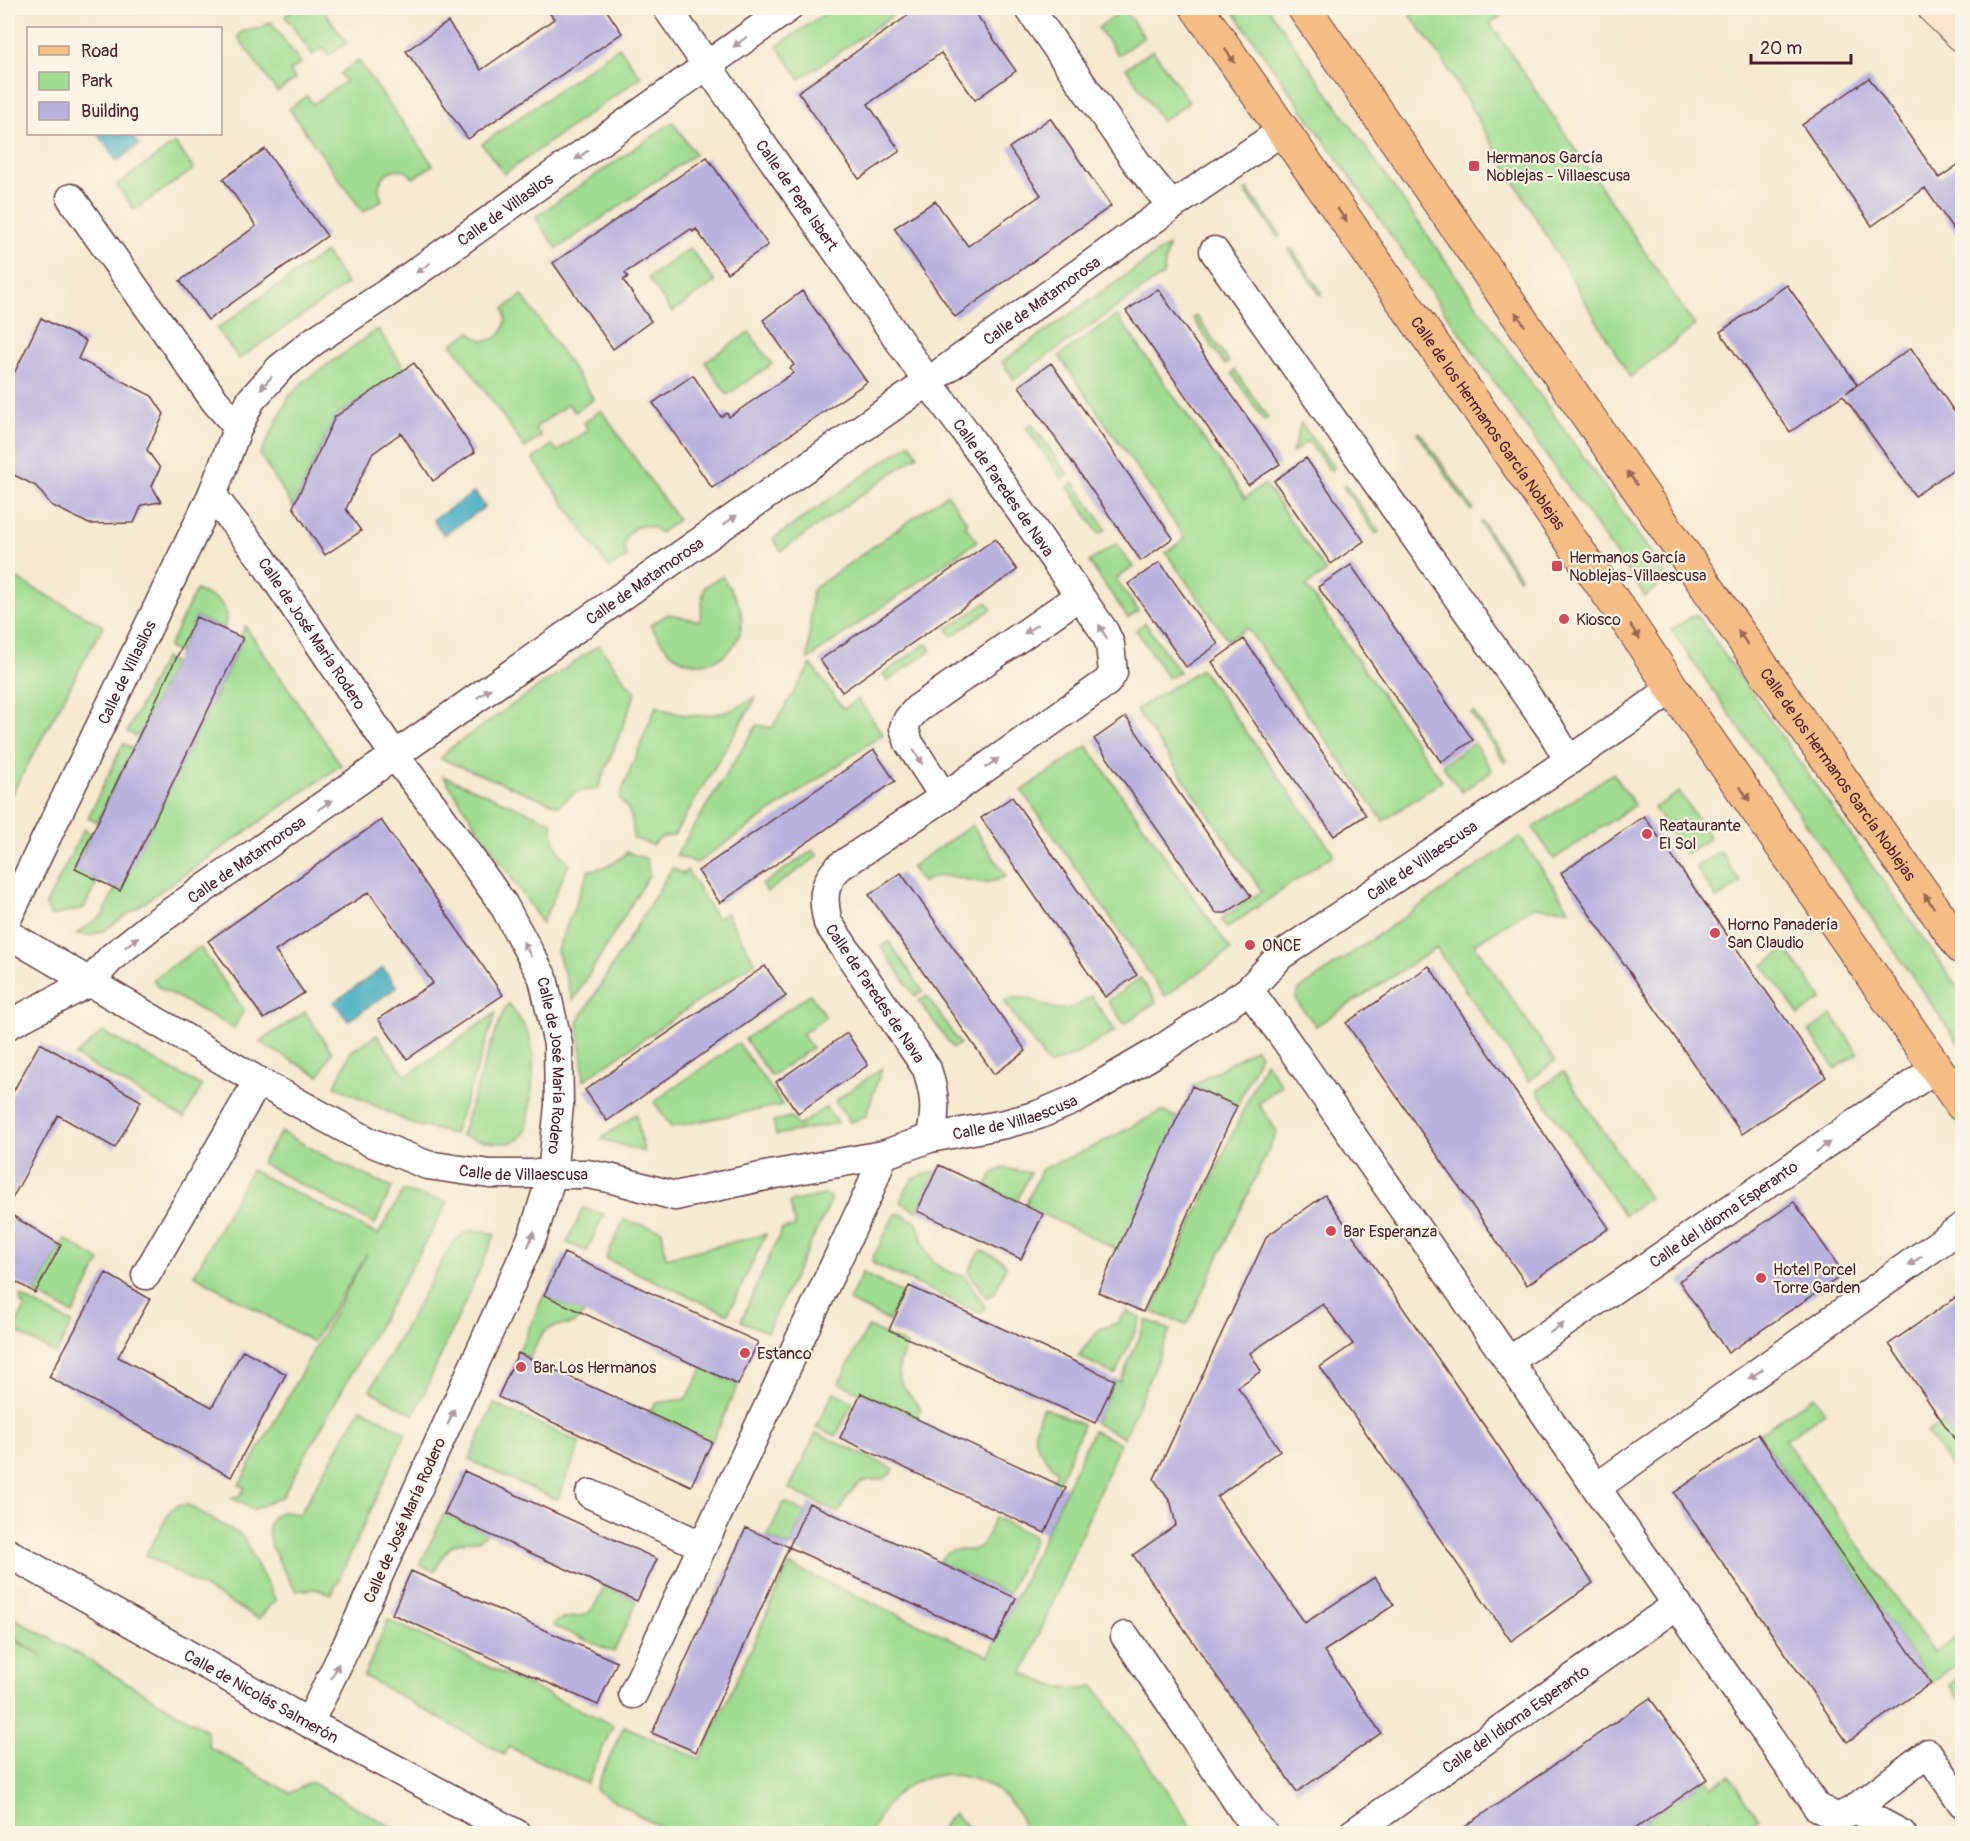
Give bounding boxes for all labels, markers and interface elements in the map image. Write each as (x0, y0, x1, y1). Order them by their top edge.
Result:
legend (27, 27, 222, 135)
scale bar (1751, 27, 1852, 65)
one-way arrow (733, 36, 749, 48)
text: 20 m (1760, 37, 1802, 60)
text: Road (81, 40, 118, 63)
one-way arrow (1224, 47, 1236, 63)
text: Park (81, 70, 113, 93)
text: Building (81, 100, 139, 123)
street label: Calle de Pepe Isbert (751, 136, 843, 255)
place label: Hermanos García Noblejas - Villaescusa (1486, 148, 1630, 186)
one-way arrow (574, 149, 590, 161)
marker: Hermanos García Noblejas - Villaescusa (1467, 159, 1481, 173)
street label: Calle de Villasilos (454, 169, 557, 251)
one-way arrow (1336, 207, 1348, 223)
street label: Calle de Matamorosa (980, 252, 1104, 350)
one-way arrow (415, 262, 431, 274)
one-way arrow (1514, 311, 1526, 327)
street label: Calle de los Hermanos García Noblejas (1406, 313, 1569, 534)
one-way arrow (259, 376, 273, 391)
street label: Calle de Paredes de Nava (948, 415, 1058, 561)
one-way arrow (1626, 471, 1638, 487)
one-way arrow (721, 514, 737, 526)
street label: Calle de Matamorosa (582, 533, 708, 630)
place label: Hermanos García Noblejas-Villaescusa (1569, 548, 1706, 586)
street label: Calle de José María Rodero (253, 554, 370, 714)
marker: Hermanos García Noblejas-Villaescusa (1550, 559, 1564, 573)
place label: Kiosco (1576, 610, 1621, 630)
marker: Kiosco (1557, 612, 1571, 626)
street label: Calle de Villasilos (94, 617, 161, 728)
one-way arrow (1024, 623, 1040, 635)
one-way arrow (1098, 624, 1109, 640)
one-way arrow (1630, 624, 1641, 641)
one-way arrow (1737, 631, 1749, 647)
street label: Calle de los Hermanos García Noblejas (1755, 664, 1920, 885)
one-way arrow (477, 687, 492, 699)
one-way arrow (913, 749, 924, 765)
one-way arrow (983, 757, 999, 769)
one-way arrow (1739, 785, 1751, 801)
one-way arrow (317, 799, 333, 811)
street label: Calle de Matamorosa (184, 812, 310, 908)
street label: Calle de Villaescusa (1363, 816, 1481, 905)
place label: Reataurante El Sol (1659, 816, 1741, 854)
marker: Reataurante El Sol (1640, 827, 1654, 841)
one-way arrow (1923, 893, 1935, 908)
place label: Horno Panadería San Claudio (1727, 915, 1838, 953)
street label: Calle de Paredes de Nava (820, 920, 929, 1067)
marker: Horno Panadería San Claudio (1708, 926, 1722, 940)
one-way arrow (124, 936, 139, 948)
place label: ONCE (1262, 936, 1301, 956)
marker: ONCE (1243, 938, 1257, 952)
one-way arrow (522, 940, 532, 957)
street label: Calle de José María Rodero (532, 975, 568, 1156)
street label: Calle de Villaescusa (951, 1090, 1081, 1145)
one-way arrow (1814, 1141, 1830, 1153)
street label: Calle del Idioma Esperanto (1646, 1157, 1802, 1273)
street label: Calle de Villaescusa (458, 1161, 588, 1185)
place label: Bar Esperanza (1343, 1222, 1437, 1242)
marker: Bar Esperanza (1324, 1224, 1338, 1238)
one-way arrow (526, 1230, 536, 1248)
one-way arrow (1907, 1255, 1923, 1267)
place label: Hotel Porcel Torre Garden (1773, 1260, 1860, 1298)
marker: Hotel Porcel Torre Garden (1754, 1271, 1768, 1285)
one-way arrow (1549, 1322, 1565, 1334)
place label: Estanco (757, 1344, 812, 1364)
marker: Estanco (738, 1346, 752, 1360)
place label: Bar Los Hermanos (533, 1358, 656, 1378)
marker: Bar Los Hermanos (514, 1360, 528, 1374)
one-way arrow (1748, 1368, 1764, 1380)
one-way arrow (447, 1408, 456, 1426)
street label: Calle de José María Rodero (359, 1434, 451, 1606)
street label: Calle de Nicolás Salmerón (180, 1645, 342, 1748)
street label: Calle del Idioma Esperanto (1438, 1660, 1594, 1778)
one-way arrow (330, 1662, 340, 1679)

